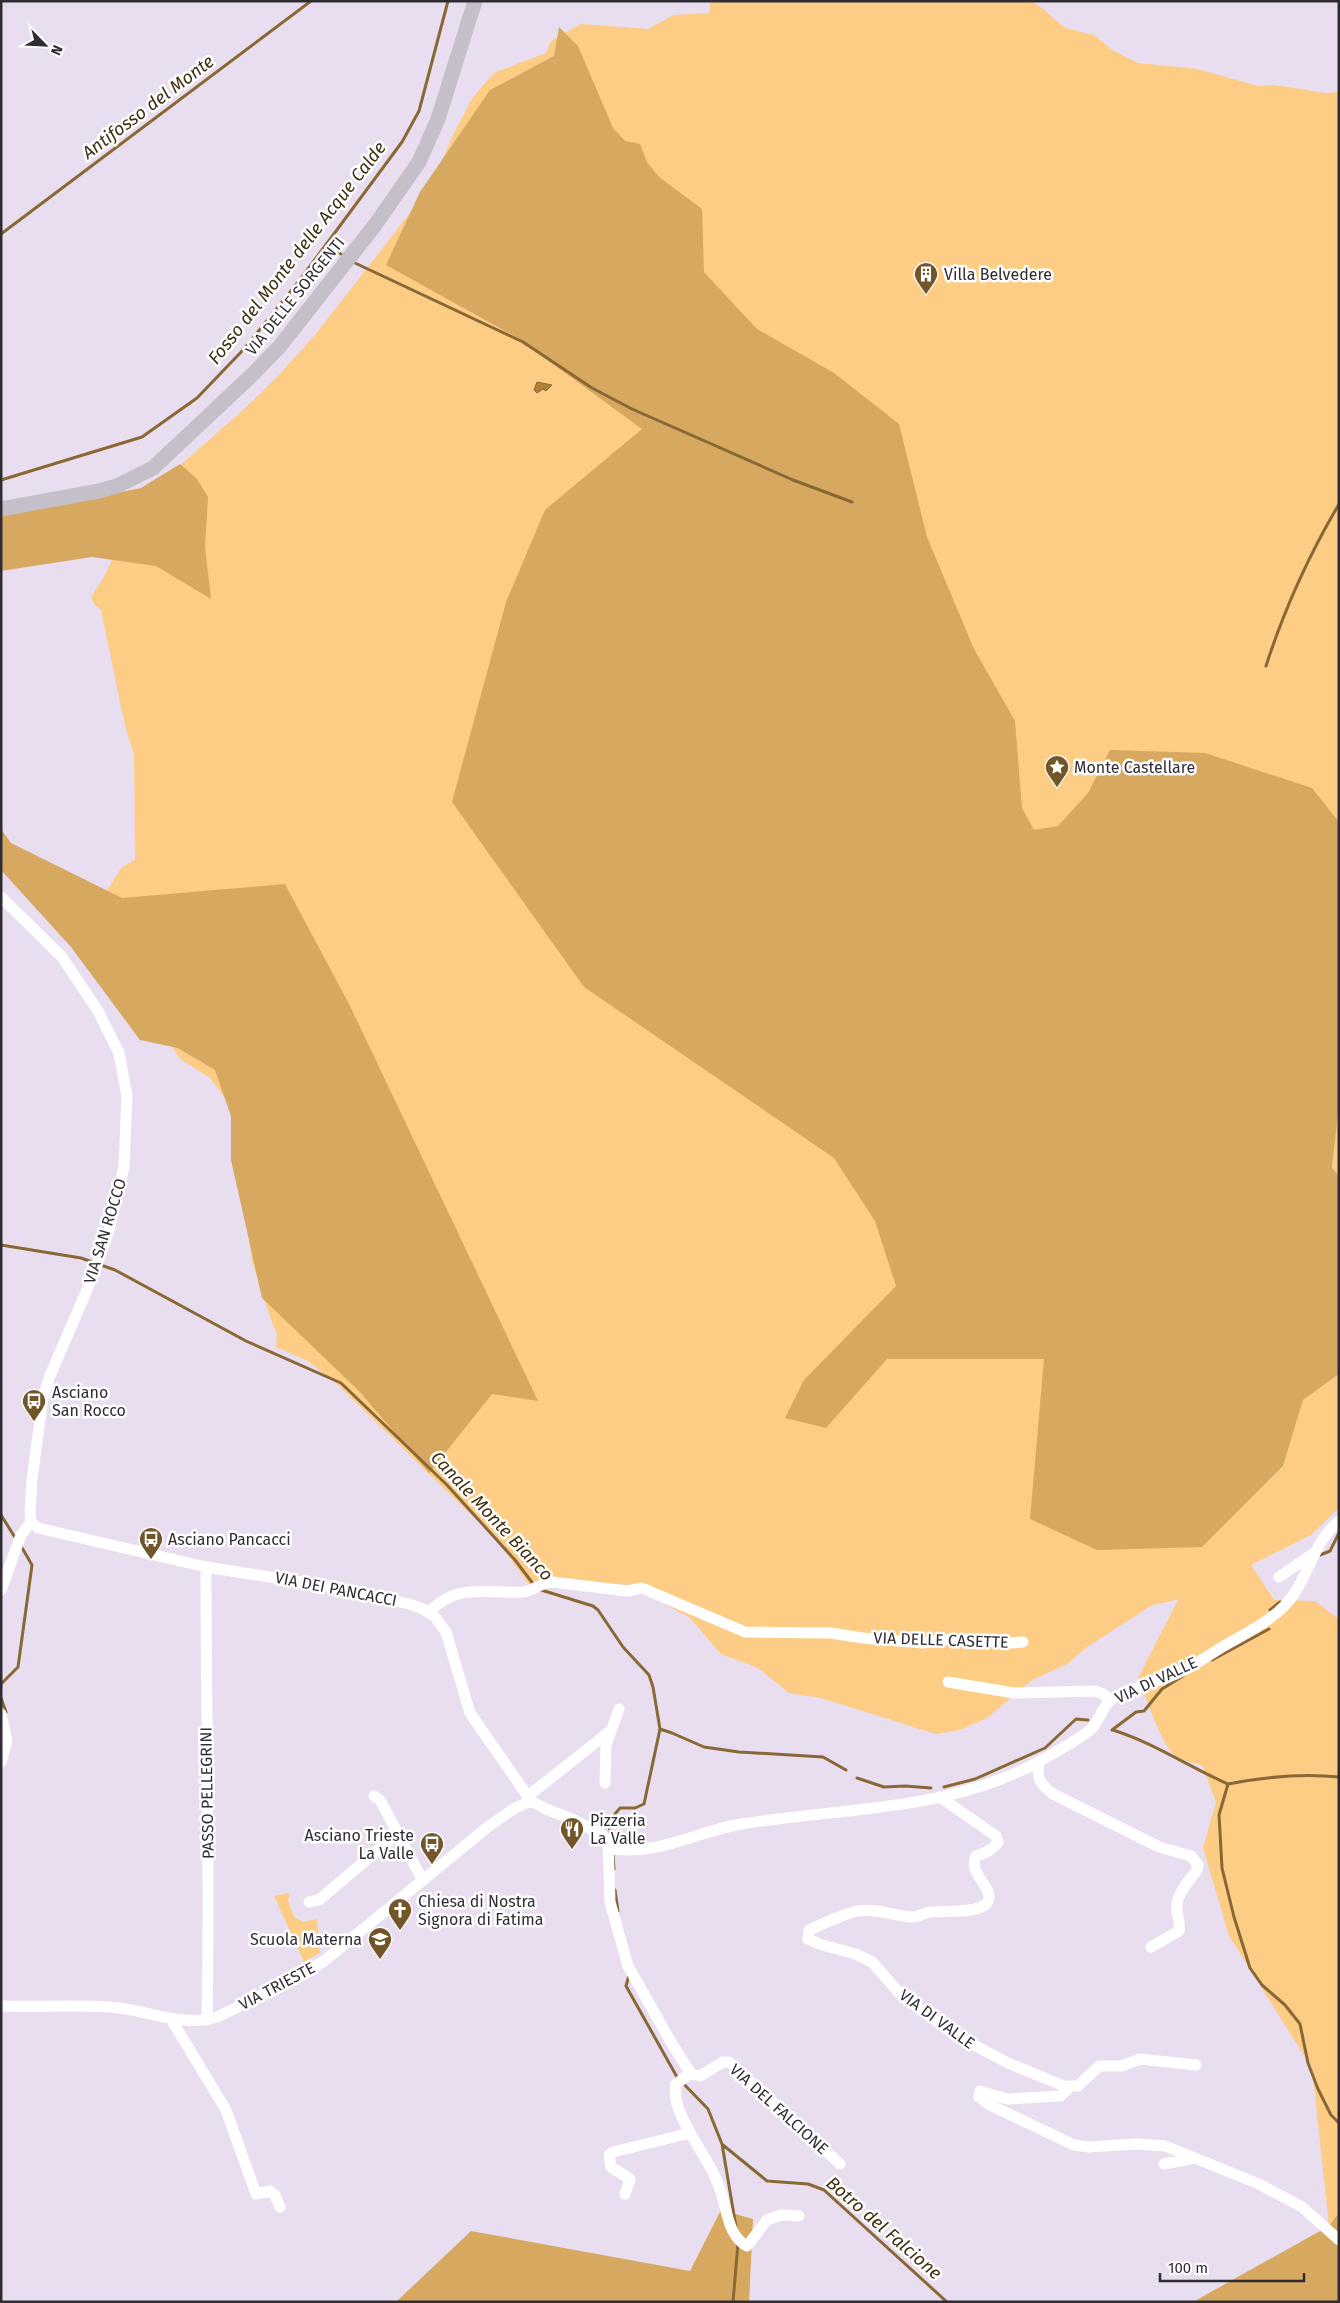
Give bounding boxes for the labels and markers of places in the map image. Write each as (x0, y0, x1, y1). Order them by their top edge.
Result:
building icon: Villa Belvedere (913, 261, 939, 295)
place label: Villa Belvedere (944, 265, 1052, 284)
place icon: Monte Castellare (1044, 754, 1070, 788)
place label: Monte Castellare (1074, 758, 1195, 777)
place label: Asciano San Rocco (52, 1383, 126, 1420)
bus stop icon: Asciano San Rocco (21, 1388, 47, 1422)
bus stop icon: Asciano Pancacci (138, 1526, 164, 1560)
place label: Asciano Pancacci (168, 1530, 291, 1549)
place label: Pizzeria La Valle (590, 1811, 646, 1848)
restaurant icon: Pizzeria La Valle (559, 1816, 585, 1850)
place label: Asciano Trieste La Valle (305, 1826, 414, 1863)
bus stop icon: Asciano Trieste La Valle (419, 1831, 445, 1865)
place label: Chiesa di Nostra Signora di Fatima (418, 1892, 543, 1929)
church icon: Chiesa di Nostra Signora di Fatima (387, 1897, 413, 1931)
school or university icon: Scuola Materna (367, 1926, 393, 1960)
place label: Scuola Materna (250, 1930, 362, 1949)

